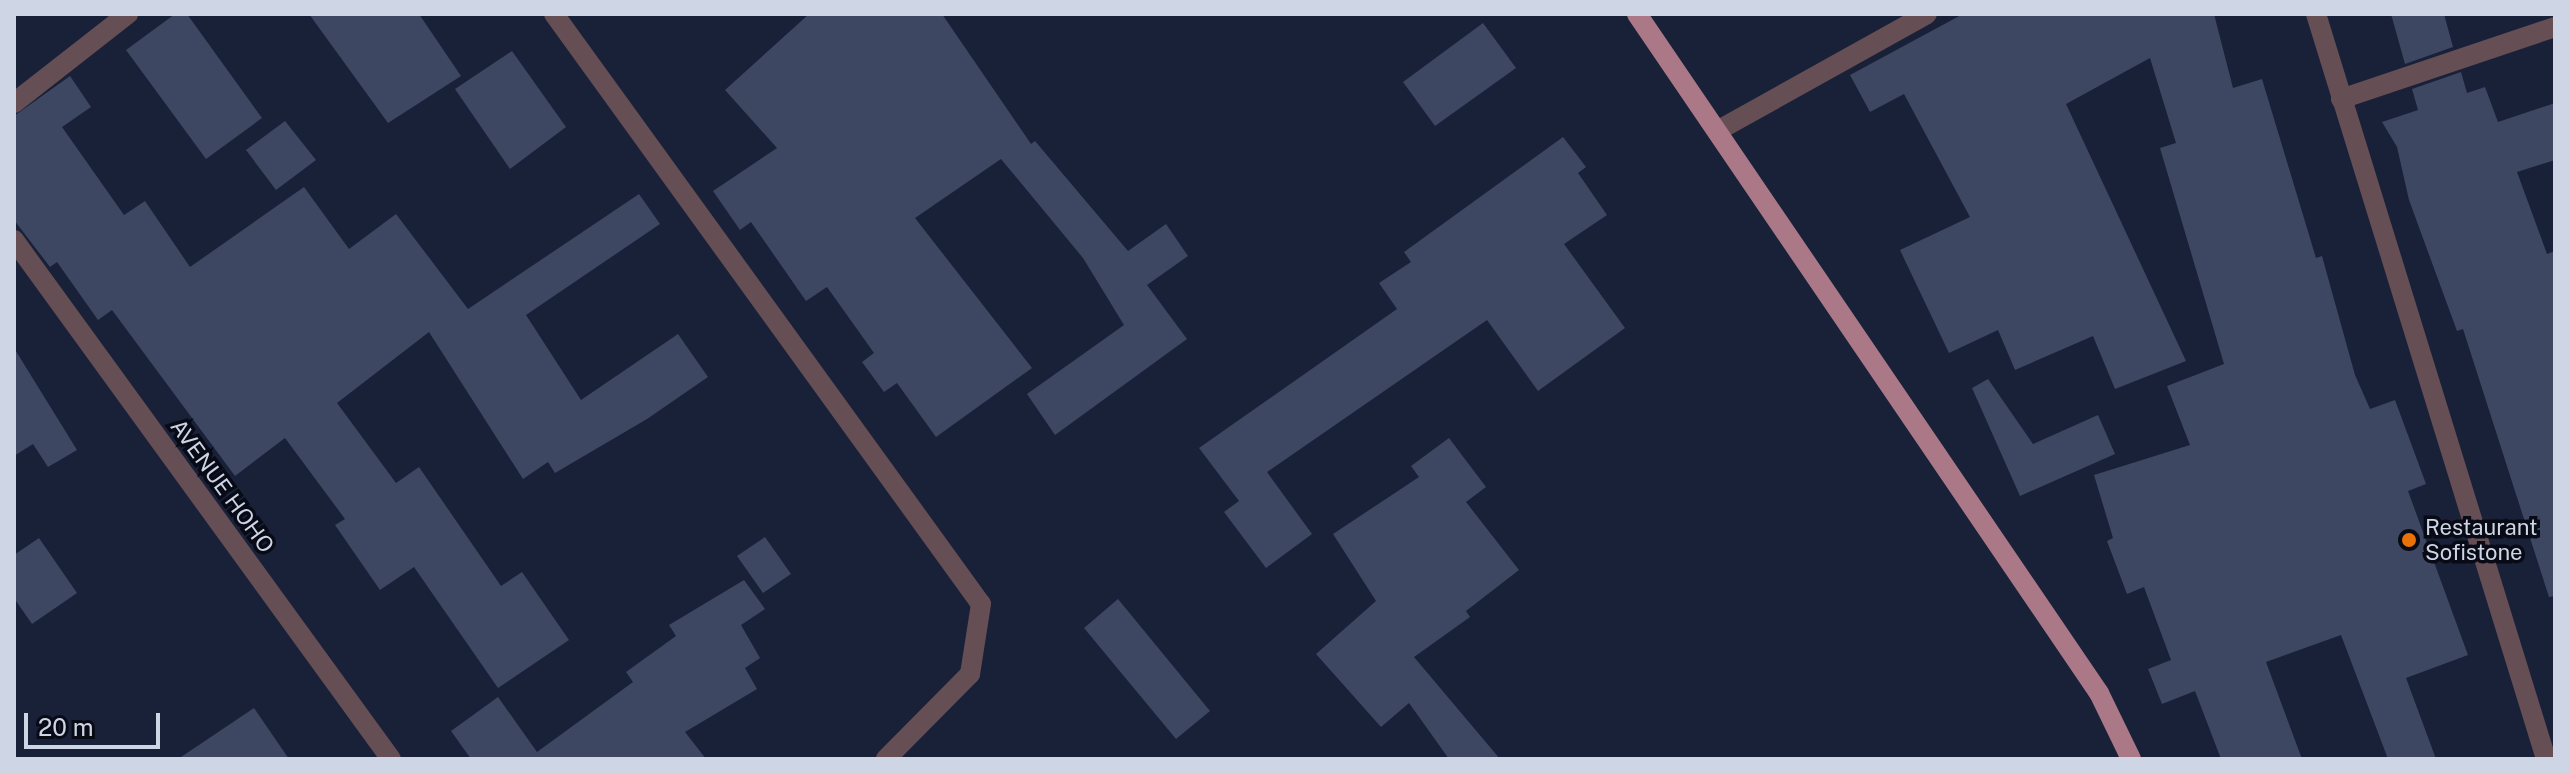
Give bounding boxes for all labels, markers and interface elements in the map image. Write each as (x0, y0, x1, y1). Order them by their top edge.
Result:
street label: AVENUE HOHO (165, 414, 279, 558)
place label: Restaurant Sofistone (2425, 514, 2538, 566)
marker: Restaurant Sofistone (2400, 531, 2418, 549)
scale bar (28, 697, 164, 747)
text: 20 m (38, 713, 94, 741)

